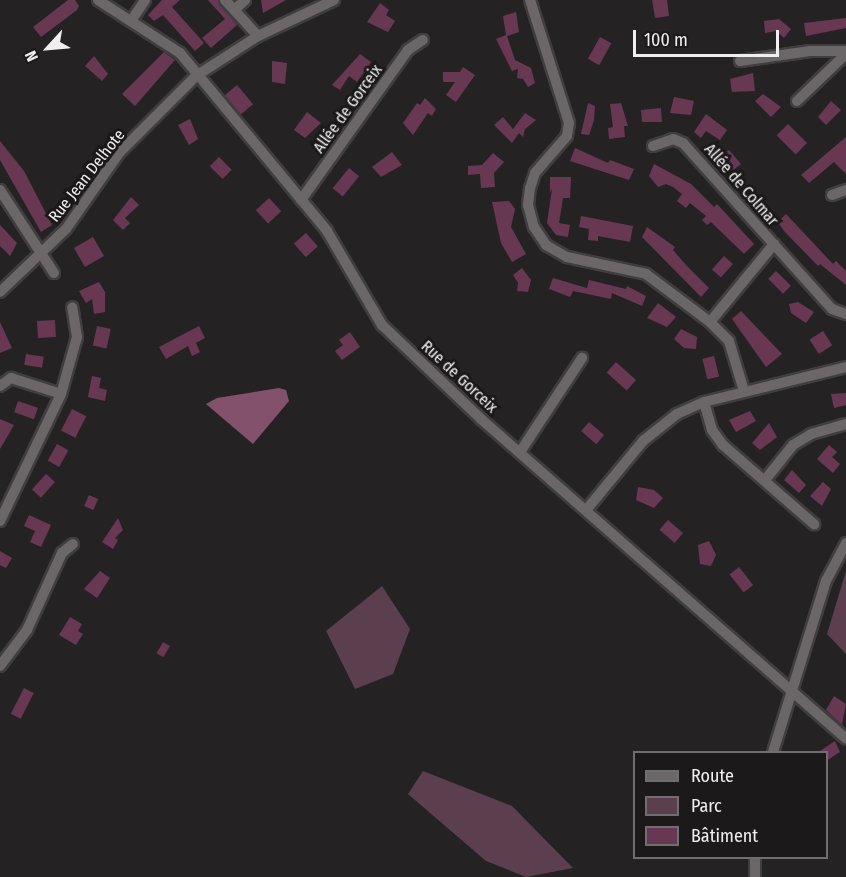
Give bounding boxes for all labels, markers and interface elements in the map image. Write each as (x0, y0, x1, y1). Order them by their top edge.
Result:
north arrow (18, 18, 78, 78)
scale bar (636, 18, 782, 56)
text: 100 m (644, 29, 688, 51)
text: N (21, 48, 42, 65)
street label: Allée de Gorceix (309, 61, 387, 157)
street label: Rue Jean Delhote (45, 126, 129, 226)
street label: Allée de Colmar (700, 140, 782, 230)
street label: Rue de Gorceix (417, 337, 501, 417)
legend (633, 751, 828, 859)
text: Route (691, 765, 734, 787)
text: Parc (691, 795, 722, 817)
text: Bâtiment (691, 825, 758, 847)

